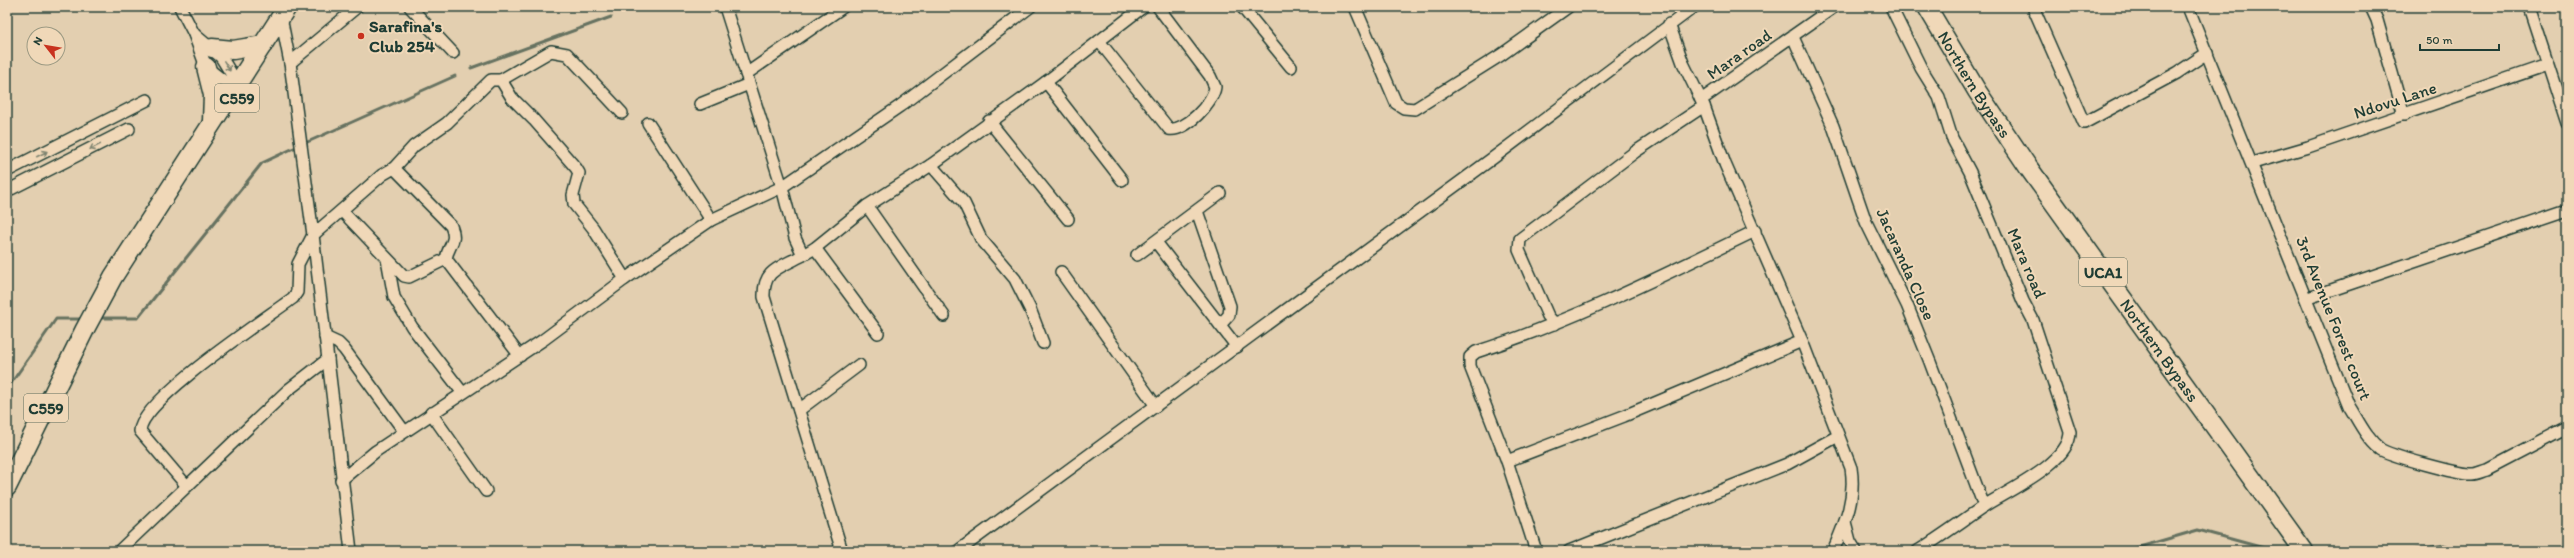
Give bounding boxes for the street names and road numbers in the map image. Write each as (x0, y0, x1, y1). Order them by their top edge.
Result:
street label: Mara road (1703, 24, 1776, 84)
street label: Northern Bypass (1934, 28, 2016, 142)
street label: Ndovu Lane (2351, 77, 2439, 123)
road number: C559 (215, 84, 259, 112)
street label: Jacaranda Close (1872, 205, 1940, 323)
street label: Mara road (2003, 225, 2051, 302)
street label: 3rd Avenue Forest court (2292, 233, 2376, 403)
road number: UCA1 (2079, 258, 2127, 286)
street label: Northern Bypass (2116, 295, 2204, 406)
road number: C559 (24, 394, 68, 422)

